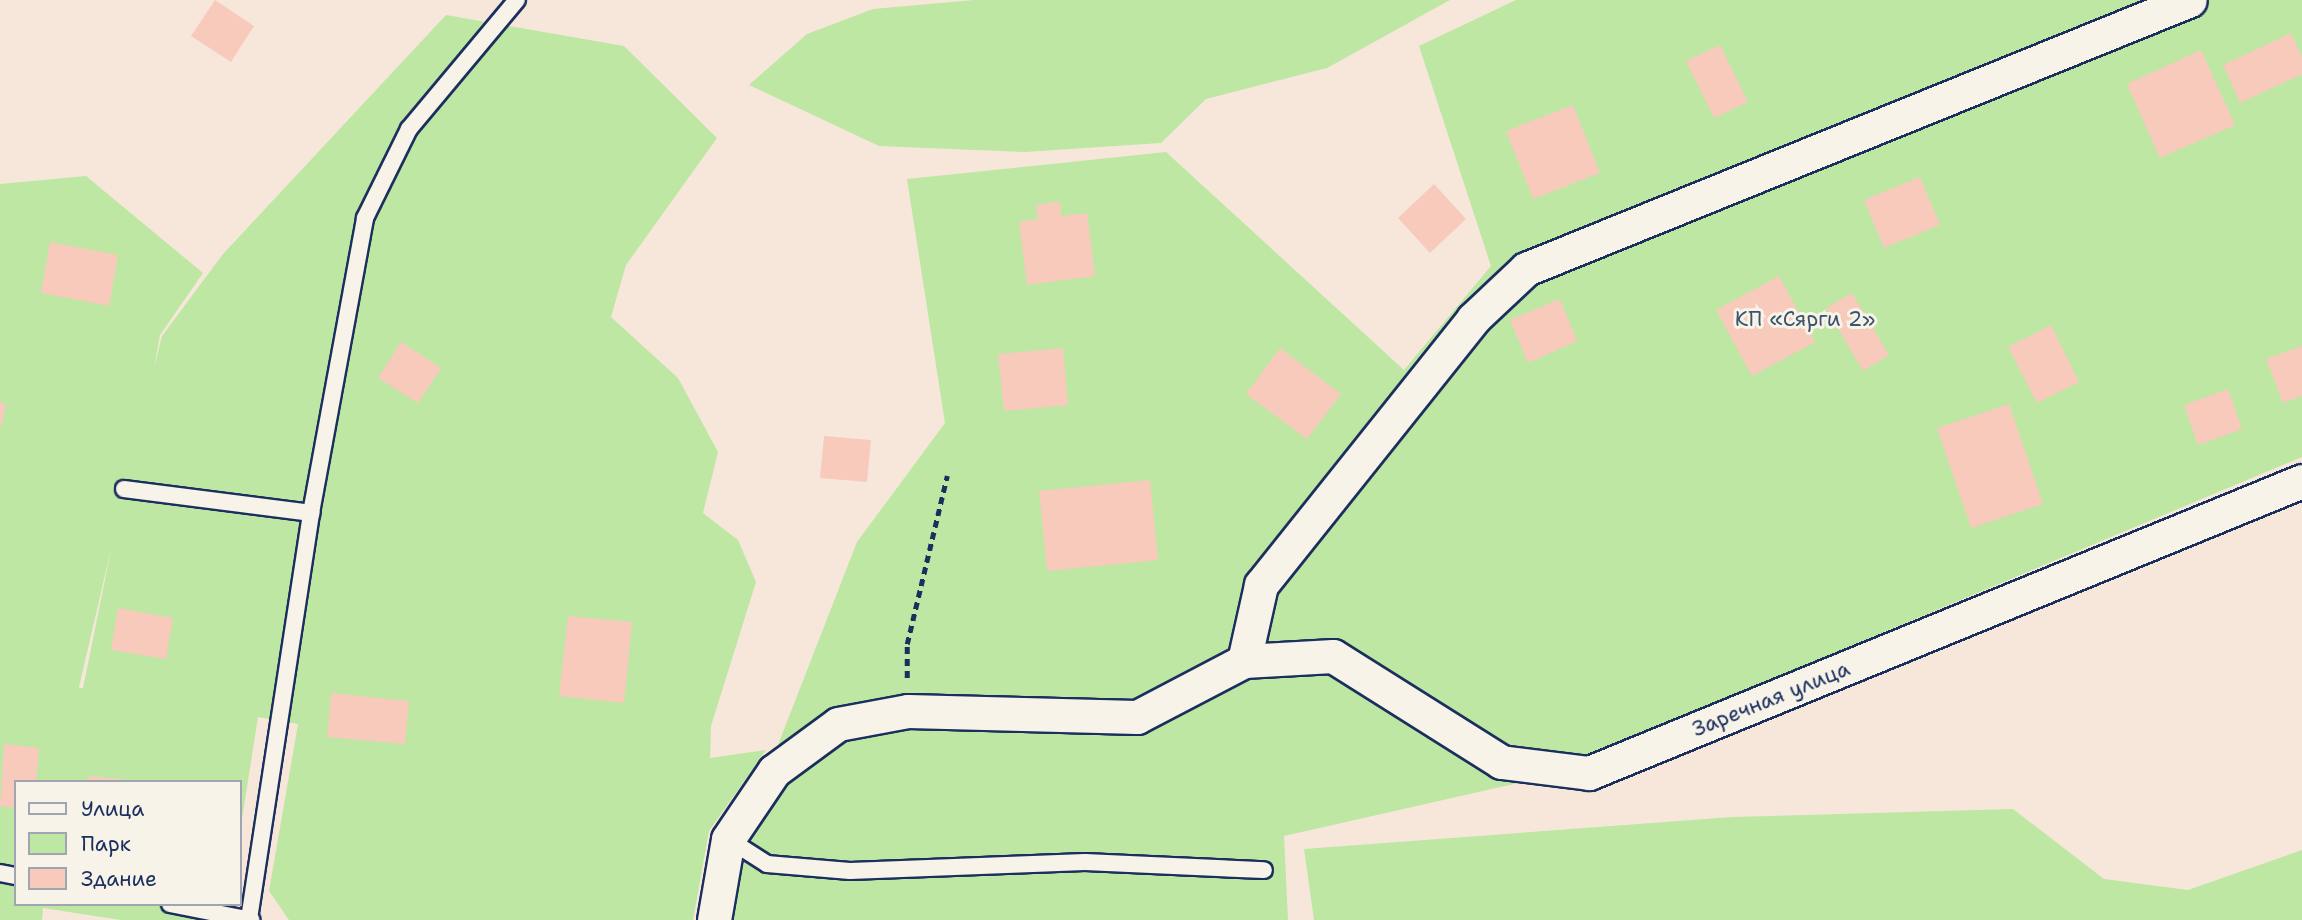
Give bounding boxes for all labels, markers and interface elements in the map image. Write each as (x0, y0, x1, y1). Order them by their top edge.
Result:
park label: КП «Сярги 2» (1735, 306, 1875, 332)
street label: Заречная улица (1689, 656, 1853, 742)
legend (14, 780, 242, 906)
text: Улица (81, 795, 144, 823)
text: Парк (81, 830, 131, 858)
text: Здание (81, 865, 157, 893)

